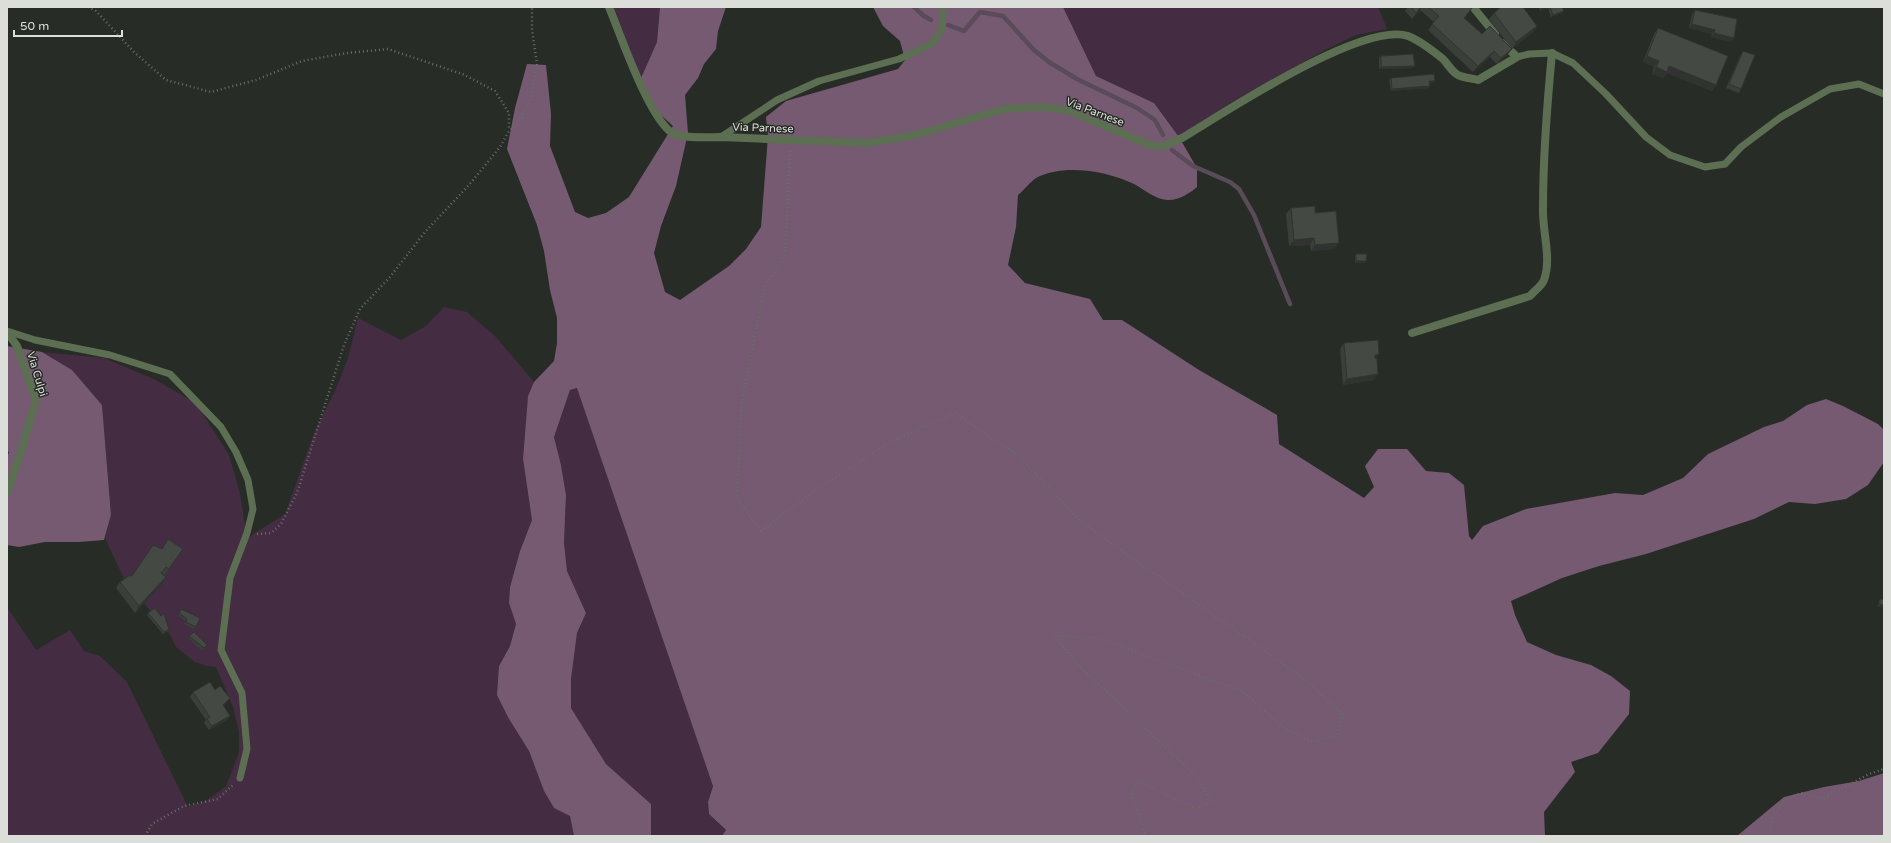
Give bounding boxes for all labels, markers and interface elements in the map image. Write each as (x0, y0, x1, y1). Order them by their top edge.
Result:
scale bar (14, 12, 122, 38)
text: 50 m (20, 19, 49, 33)
street label: Via Parnese (1064, 95, 1126, 129)
street label: Via Parnese (732, 120, 794, 136)
street label: Via Culpi (24, 350, 50, 398)

